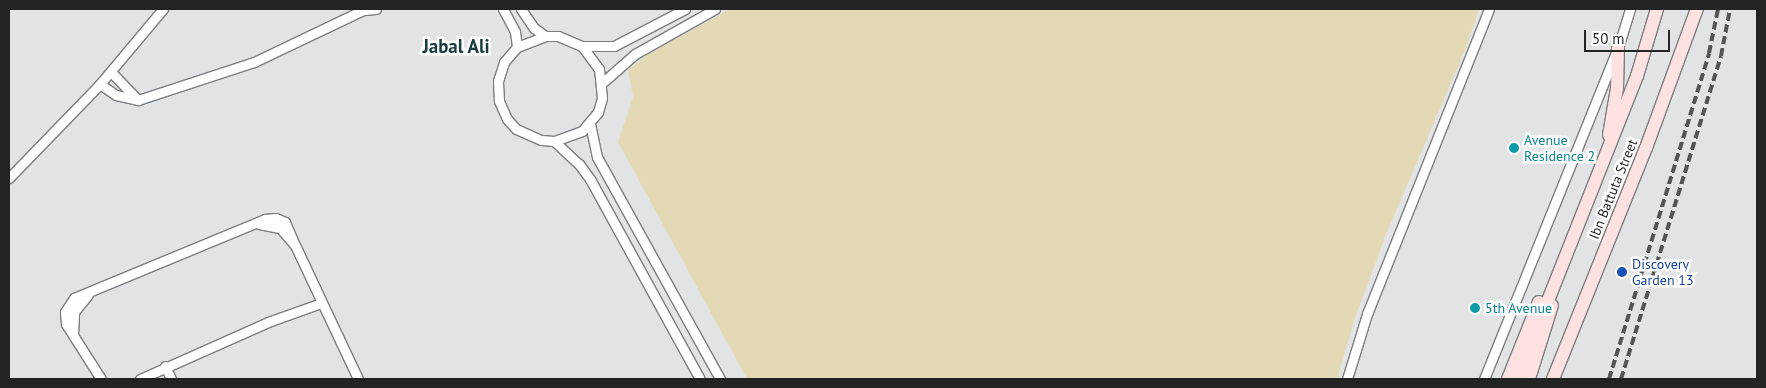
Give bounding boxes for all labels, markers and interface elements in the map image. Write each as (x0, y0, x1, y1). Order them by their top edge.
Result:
scale bar (1586, 20, 1672, 52)
text: 50 m (1592, 29, 1625, 48)
district label: Jabal Ali (422, 36, 490, 58)
place label: Avenue Residence 2 (1524, 132, 1595, 164)
street label: Ibn Battuta Street (1585, 137, 1641, 241)
marker: Avenue Residence 2 (1508, 142, 1520, 154)
place label: Discovery Garden 13 (1632, 256, 1694, 288)
marker: Discovery Garden 13 (1616, 266, 1628, 278)
place label: 5th Avenue (1485, 300, 1552, 316)
marker: 5th Avenue (1469, 302, 1481, 314)

